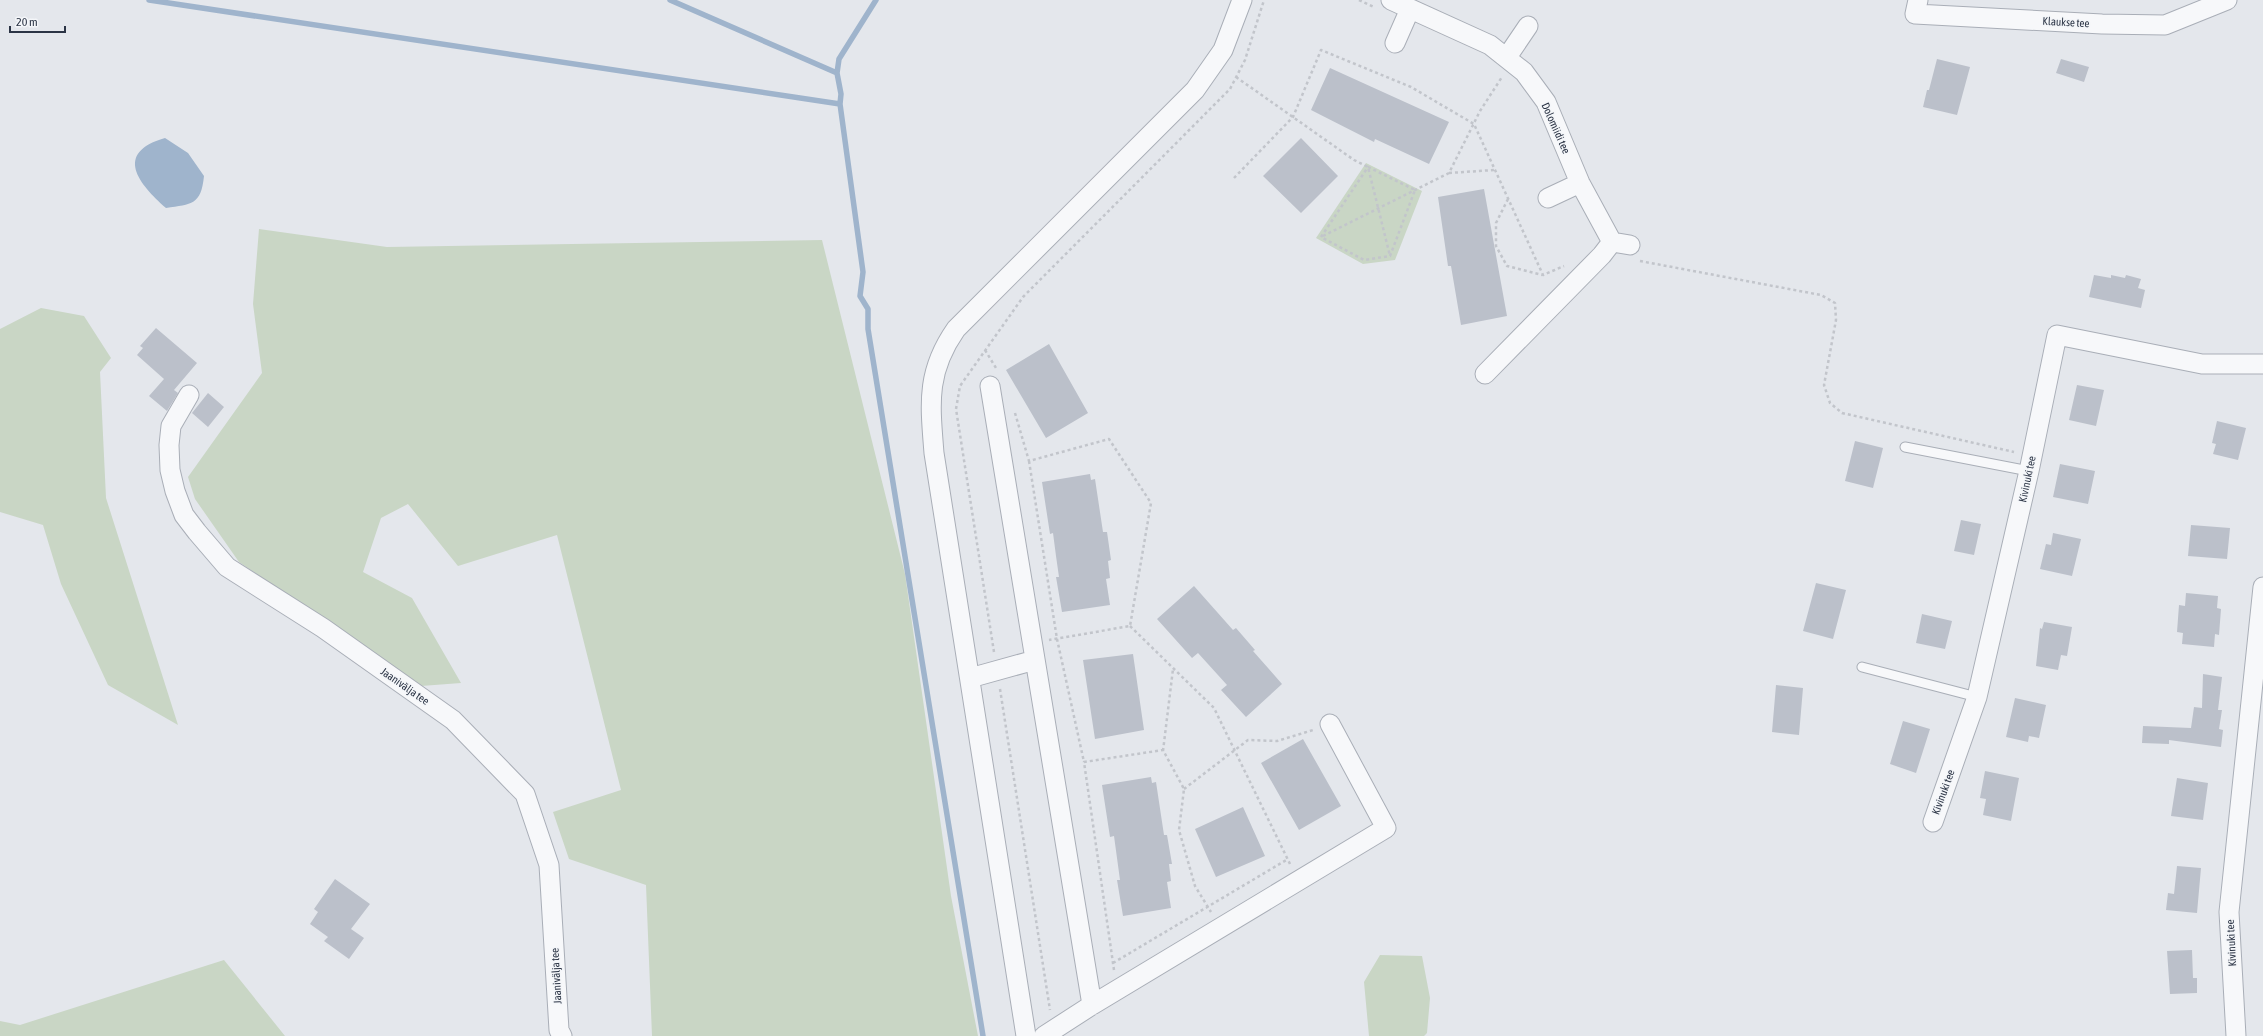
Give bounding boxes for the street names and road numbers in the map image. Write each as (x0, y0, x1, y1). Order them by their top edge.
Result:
street label: Klaukse tee (2042, 15, 2090, 29)
street label: Dolomiidi tee (1539, 101, 1573, 155)
street label: Kivinuki tee (2016, 455, 2038, 503)
street label: Jaanivälja tee (379, 665, 431, 707)
street label: Kivinuki tee (1929, 768, 1957, 816)
street label: Kivinuki tee (2224, 919, 2238, 967)
street label: Jaanivälja tee (549, 948, 563, 1004)

